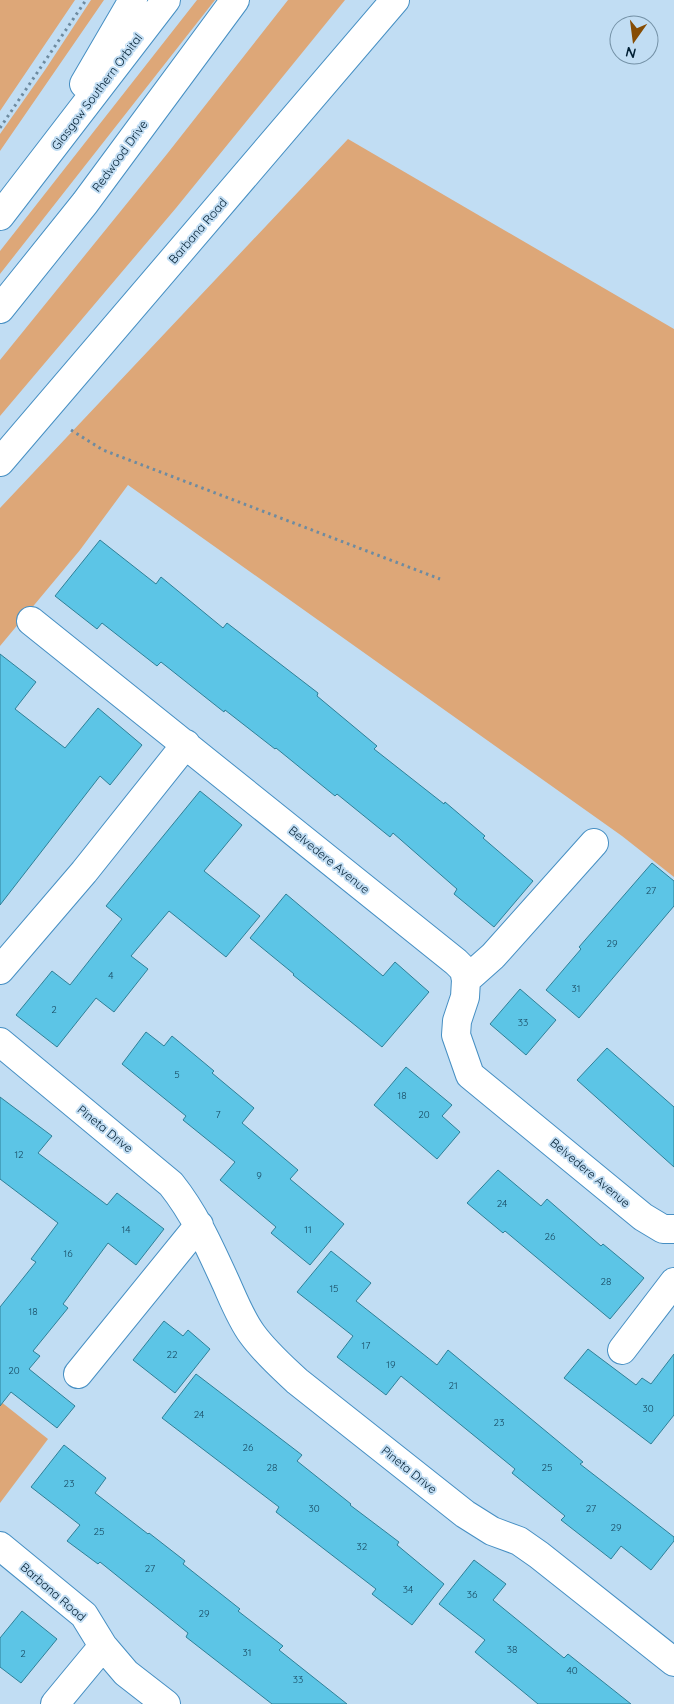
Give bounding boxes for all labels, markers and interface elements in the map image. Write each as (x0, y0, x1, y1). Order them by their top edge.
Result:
north arrow (609, 15, 659, 65)
street label: Glasgow Southern Orbital (48, 31, 145, 153)
text: N (624, 43, 638, 63)
street label: Redwood Drive (89, 117, 151, 194)
street label: Barbana Road (165, 195, 230, 266)
street label: Belvedere Avenue (286, 822, 373, 897)
house number: 27 (646, 884, 656, 897)
house number: 29 (606, 937, 618, 950)
house number: 4 (108, 969, 114, 982)
house number: 31 (572, 982, 580, 995)
house number: 2 (51, 1003, 57, 1016)
house number: 33 (518, 1016, 528, 1029)
house number: 5 (174, 1068, 180, 1081)
house number: 18 (397, 1089, 407, 1102)
street label: Pineta Drive (75, 1102, 136, 1156)
house number: 7 (215, 1108, 221, 1121)
house number: 20 (418, 1108, 430, 1121)
street label: Belvedere Avenue (547, 1135, 633, 1211)
house number: 12 (14, 1148, 24, 1161)
house number: 9 (256, 1169, 262, 1182)
house number: 24 (497, 1197, 507, 1210)
house number: 14 (122, 1223, 130, 1236)
house number: 11 (304, 1223, 312, 1236)
house number: 26 (545, 1230, 556, 1243)
house number: 16 (63, 1247, 73, 1260)
house number: 28 (601, 1275, 611, 1288)
house number: 15 (329, 1282, 339, 1295)
house number: 18 (28, 1305, 38, 1318)
house number: 17 (362, 1339, 370, 1352)
house number: 22 (166, 1348, 178, 1361)
house number: 19 (386, 1358, 396, 1371)
house number: 20 (8, 1364, 20, 1377)
house number: 21 (448, 1379, 458, 1392)
house number: 30 (642, 1402, 654, 1415)
house number: 24 (194, 1408, 204, 1421)
house number: 23 (494, 1416, 504, 1429)
house number: 26 (243, 1441, 254, 1454)
street label: Pineta Drive (379, 1443, 440, 1497)
house number: 28 (267, 1461, 277, 1474)
house number: 25 (542, 1461, 553, 1474)
house number: 23 (64, 1477, 74, 1490)
house number: 30 (308, 1502, 320, 1515)
house number: 27 (586, 1502, 596, 1515)
house number: 29 (610, 1521, 622, 1534)
house number: 25 (94, 1525, 105, 1538)
house number: 32 (357, 1540, 368, 1553)
street label: Barbana Road (18, 1559, 89, 1624)
house number: 27 (145, 1562, 155, 1575)
house number: 34 (403, 1583, 413, 1596)
house number: 36 (467, 1588, 478, 1601)
house number: 29 (198, 1607, 210, 1620)
house number: 38 (507, 1643, 517, 1656)
house number: 31 (243, 1646, 251, 1659)
house number: 2 (20, 1647, 26, 1660)
house number: 40 (566, 1664, 578, 1677)
house number: 33 (293, 1673, 303, 1686)

